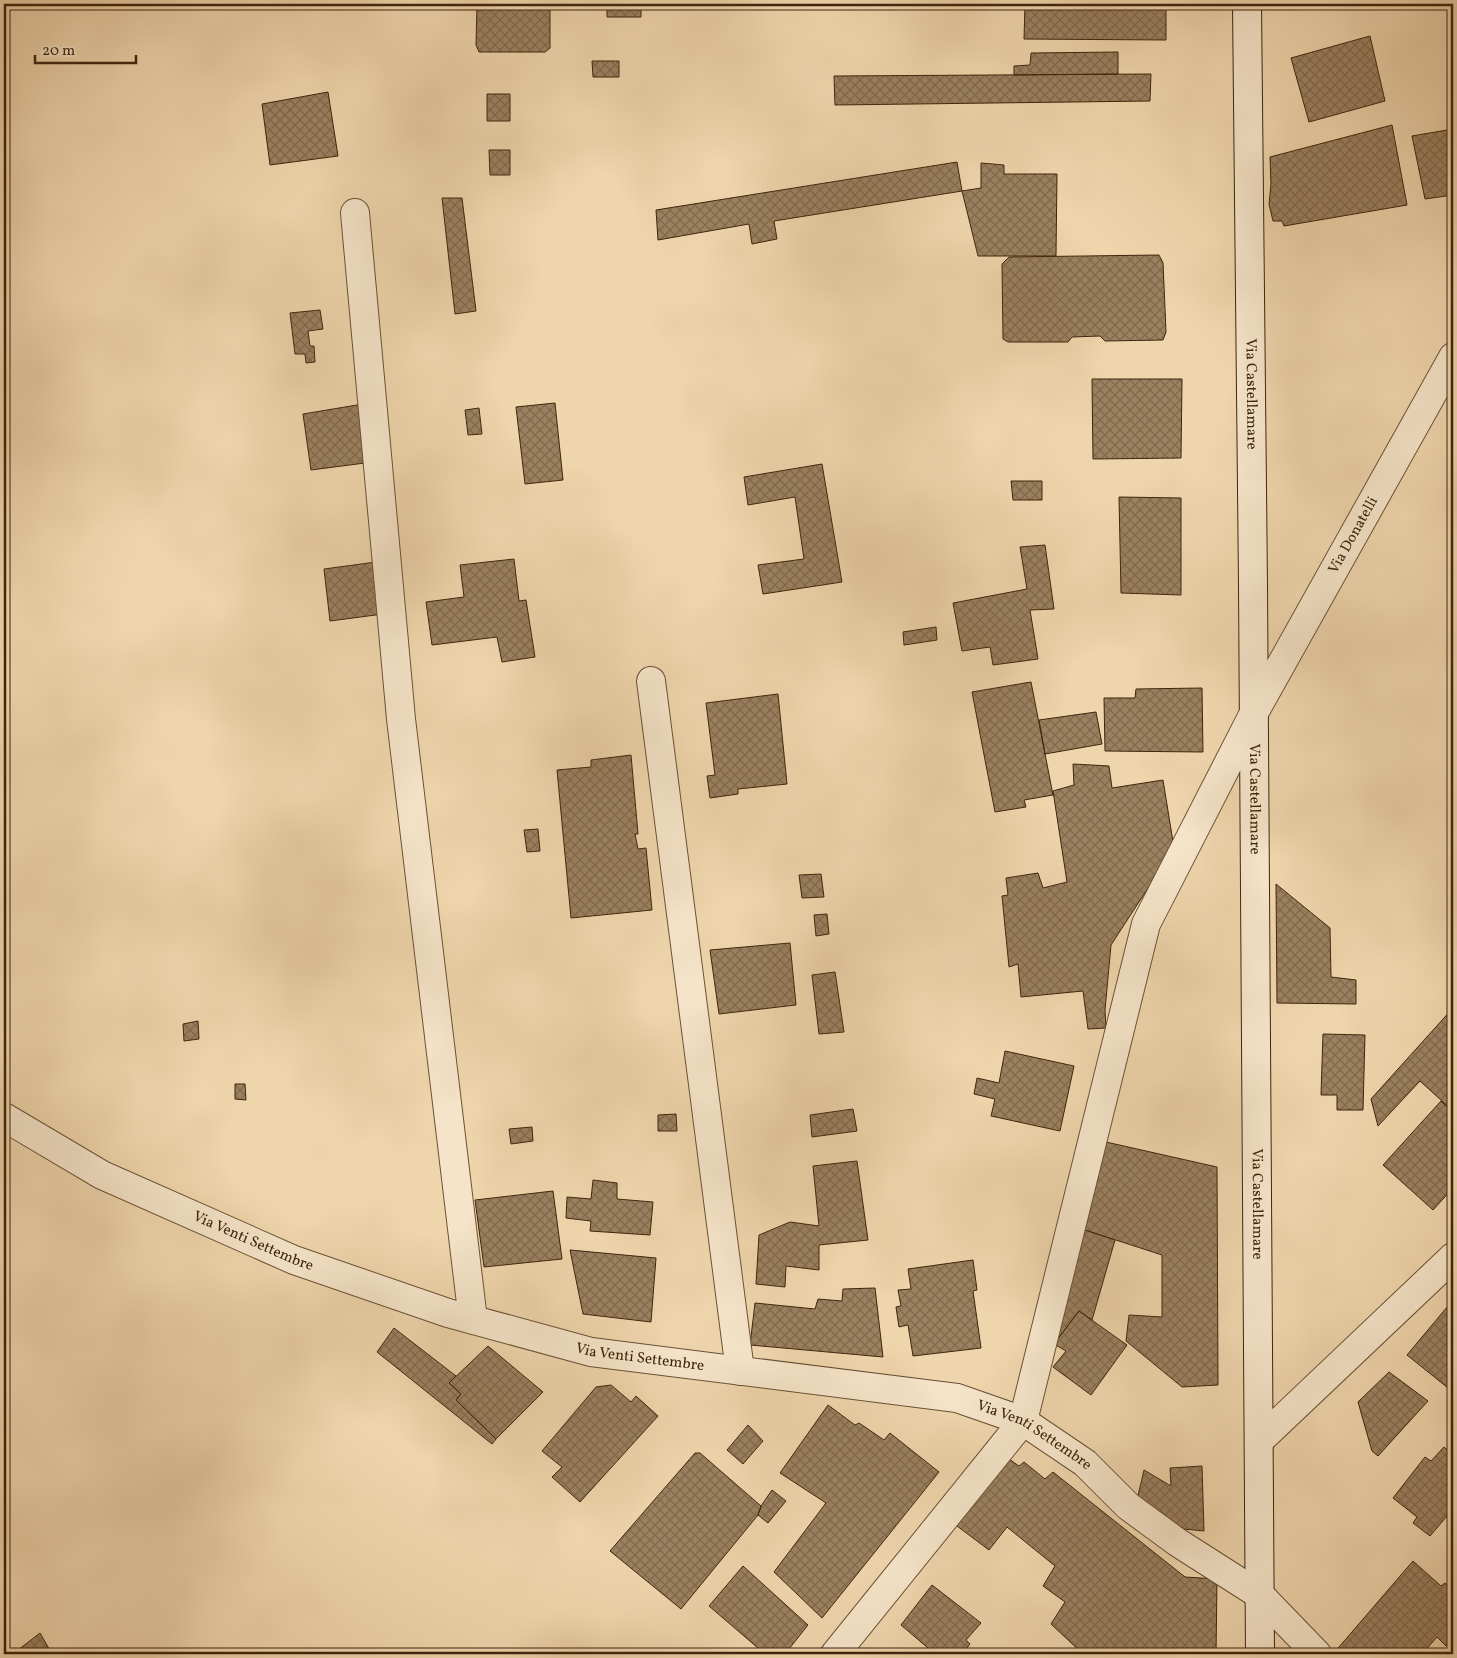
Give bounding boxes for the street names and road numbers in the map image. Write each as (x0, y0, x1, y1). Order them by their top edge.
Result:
street label: Via Castellamare (1240, 338, 1262, 450)
street label: Via Donatelli (1323, 493, 1383, 578)
street label: Via Castellamare (1244, 743, 1265, 855)
street label: Via Castellamare (1246, 1148, 1268, 1260)
street label: Via Venti Settembre (189, 1206, 316, 1276)
street label: Via Venti Settembre (573, 1338, 705, 1377)
street label: Via Venti Settembre (974, 1395, 1097, 1475)

